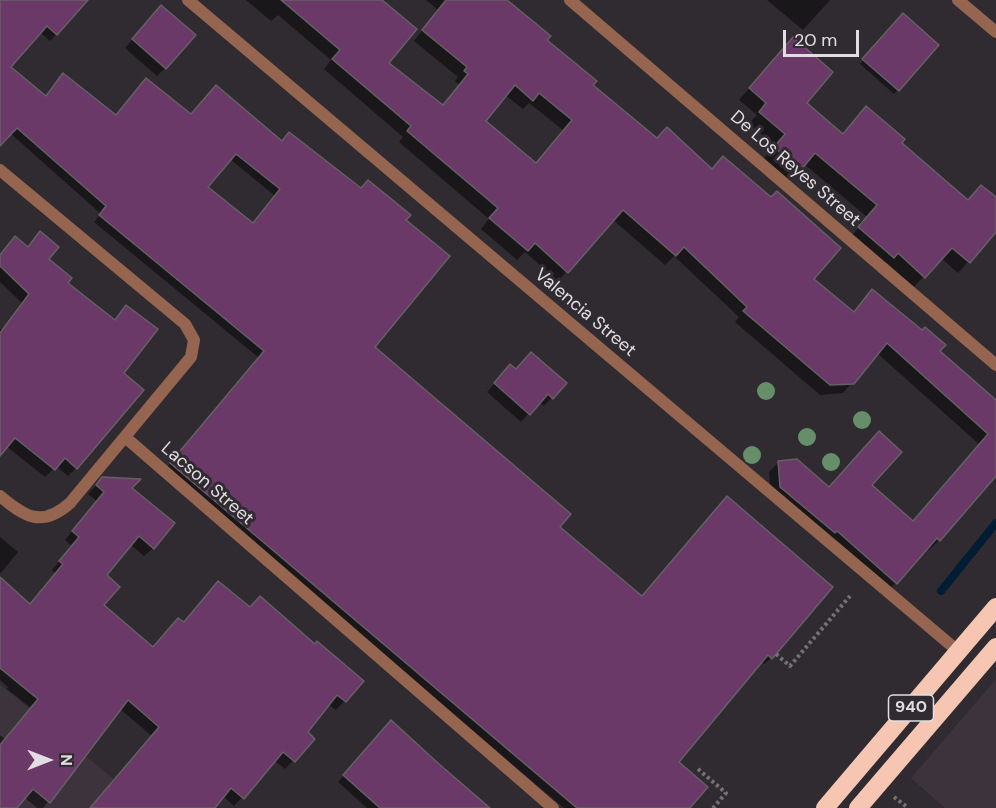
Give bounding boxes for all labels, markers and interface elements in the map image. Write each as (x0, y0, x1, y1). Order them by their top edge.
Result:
scale bar (786, 18, 862, 56)
text: 20 m (794, 28, 837, 52)
street label: De Los Reyes Street (726, 107, 864, 231)
street label: Valencia Street (530, 264, 640, 362)
street label: Lacson Street (156, 438, 258, 530)
road number: 940 (888, 695, 934, 721)
north arrow (18, 730, 78, 790)
text: N (56, 754, 77, 766)

